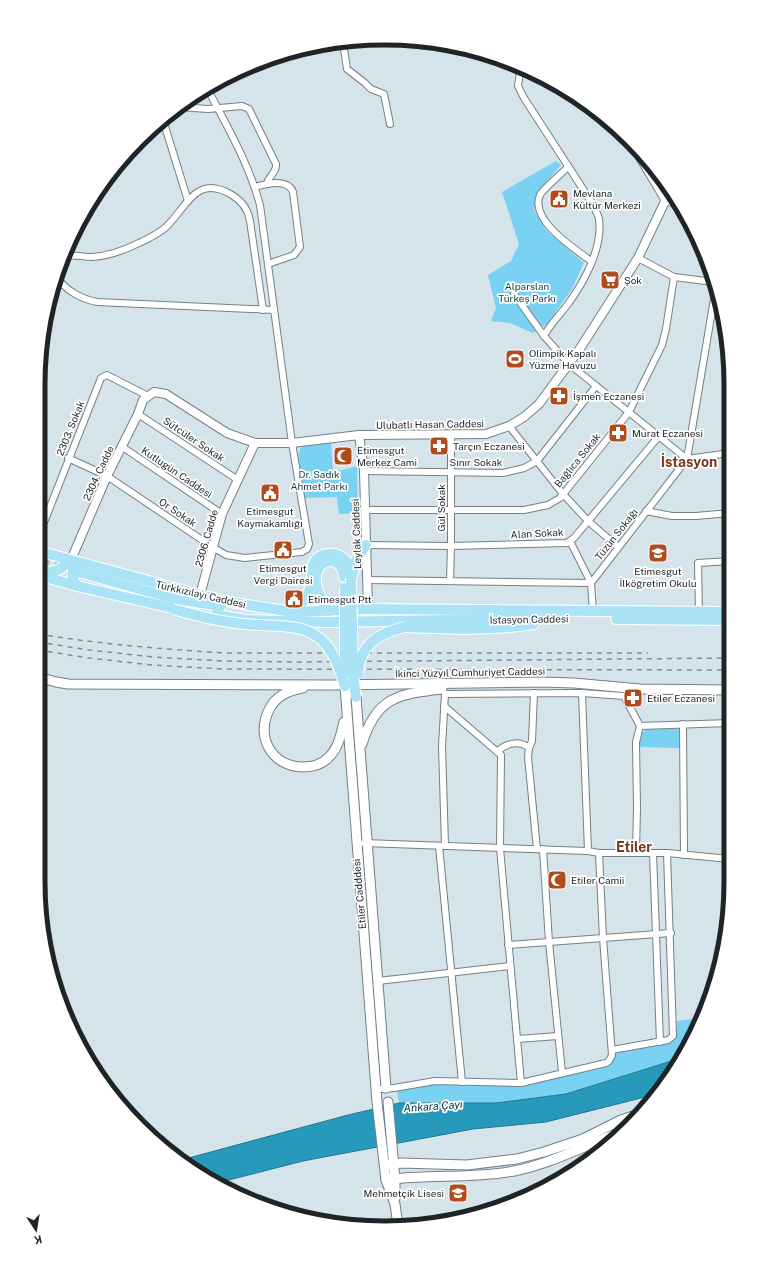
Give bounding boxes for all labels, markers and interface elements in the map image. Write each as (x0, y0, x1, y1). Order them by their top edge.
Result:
place label: Mevlana Kültür Merkezi (573, 187, 641, 211)
public building icon: Mevlana Kültür Merkezi (548, 188, 570, 210)
supermarket icon: Şok (599, 269, 621, 291)
place label: Şok (624, 274, 642, 286)
park label: Alparslan Türkeş Parkı (498, 280, 556, 304)
place label: Olimpik Kapalı Yüzme Havuzu (529, 347, 597, 371)
sports icon: Olimpik Kapalı Yüzme Havuzu (504, 348, 526, 370)
pharmacy icon: İşmen Eczanesi (548, 385, 570, 407)
place label: İşmen Eczanesi (573, 390, 644, 402)
street label: 2303. Sokak (54, 398, 87, 457)
street label: Sütcüler Sokak (161, 414, 227, 464)
street label: Ulubatlı Hasan Caddesi (376, 417, 484, 431)
pharmacy icon: Murat Eczanesi (607, 422, 629, 444)
place label: Murat Eczanesi (632, 427, 703, 439)
street label: Bağlıca Sokak (552, 430, 603, 489)
pharmacy icon: Tarçın Eczanesi (428, 435, 450, 457)
place label: Tarçın Eczanesi (453, 440, 525, 452)
street label: 2304. Cadde (80, 443, 116, 502)
street label: Kutlugün Caddesi (139, 444, 215, 500)
place label: Etimesgut Merkez Cami (357, 444, 417, 468)
mosque icon: Etimesgut Merkez Cami (332, 445, 354, 467)
district label: İstasyon (661, 453, 717, 470)
street label: Sınır Sokak (450, 456, 503, 468)
park label: Dr. Sadık Ahmet Parkı (290, 468, 348, 492)
public building icon: Etimesgut Kaymakamlığı (259, 482, 281, 504)
street label: Gül Sokak (435, 484, 447, 532)
street label: Or Sokak (157, 495, 199, 529)
street label: Leylak Caddesi (349, 499, 363, 569)
place label: Etimesgut Kaymakamlığı (237, 505, 303, 529)
street label: Tüzün Sokağı (592, 506, 640, 562)
street label: 2306. Cadde (192, 508, 220, 568)
street label: Alan Sokak (510, 526, 564, 540)
public building icon: Etimesgut Vergi Dairesi (272, 539, 294, 561)
school or university icon: Etimesgut İlköğretim Okulu (647, 542, 669, 564)
place label: Etimesgut Vergi Dairesi (254, 562, 312, 586)
place label: Etimesgut İlköğretim Okulu (619, 565, 697, 589)
street label: Türkkızılayı Caddesi (155, 578, 247, 610)
public building icon: Etimesgut Ptt (283, 588, 305, 610)
place label: Etimesgut Ptt (308, 593, 372, 605)
street label: İstasyon Caddesi (490, 612, 568, 626)
street label: İkinci Yüzyıl Cumhuriyet Caddesi (395, 665, 545, 679)
pharmacy icon: Etiler Eczanesi (622, 687, 644, 709)
place label: Etiler Eczanesi (647, 692, 715, 704)
district label: Etiler (616, 839, 652, 855)
street label: Etiler Cadddesi (350, 858, 368, 930)
mosque icon: Etiler Camii (546, 869, 568, 891)
place label: Etiler Camii (571, 874, 624, 886)
water label: Ankara Çayı (403, 1098, 463, 1115)
school or university icon: Mehmetçik Lisesi (447, 1182, 469, 1204)
place label: Mehmetçik Lisesi (363, 1187, 444, 1199)
north arrow (16, 1210, 56, 1250)
text: K (33, 1233, 43, 1246)

